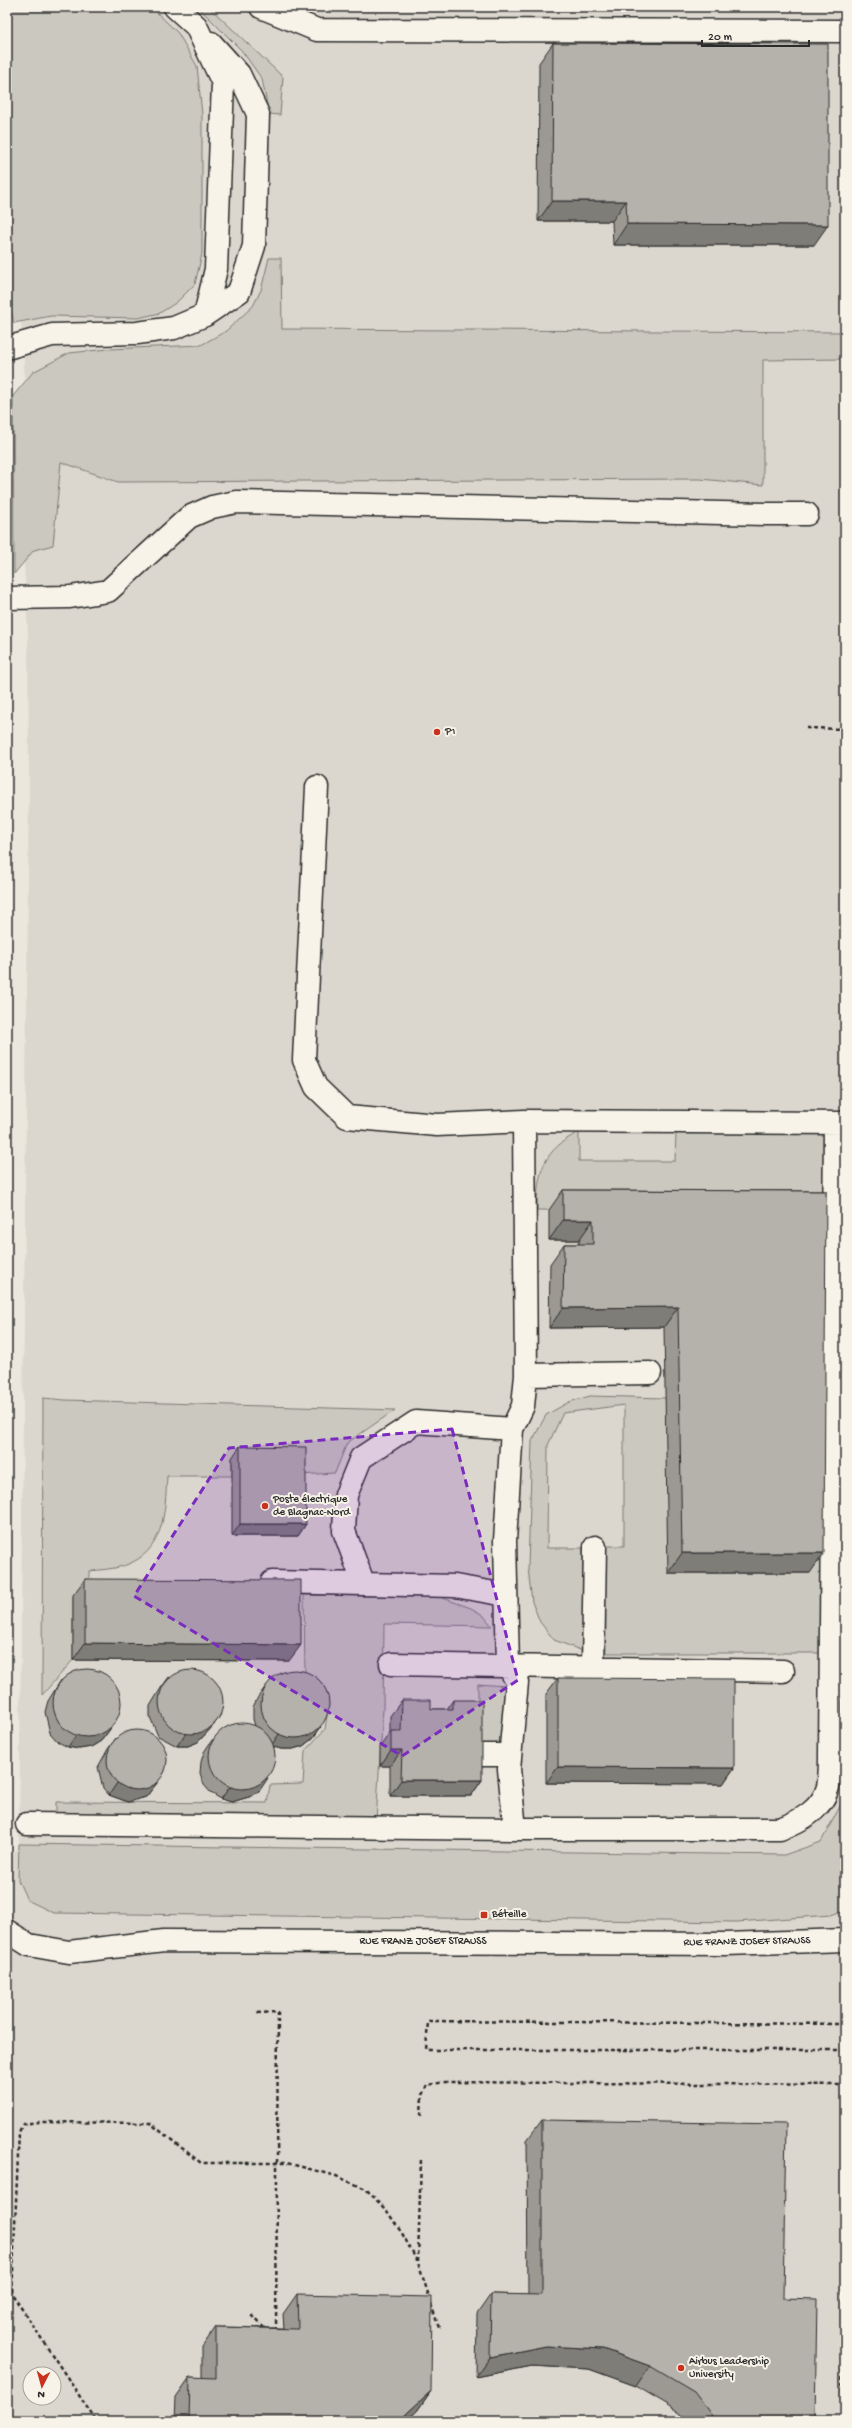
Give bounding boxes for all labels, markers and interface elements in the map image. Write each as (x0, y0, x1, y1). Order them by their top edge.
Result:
scale bar (702, 22, 809, 48)
text: 20 m (708, 31, 733, 45)
place label: P1 (444, 726, 456, 738)
marker: P1 (432, 727, 442, 737)
place label: Poste électrique de Blagnac-Nord (272, 1494, 351, 1519)
marker: Poste électrique de Blagnac-Nord (260, 1501, 270, 1511)
place label: Béteille (491, 1909, 527, 1921)
marker: Béteille (479, 1910, 489, 1920)
street label: RUE FRANZ JOSEF STRAUSS (683, 1935, 812, 1949)
street label: RUE FRANZ JOSEF STRAUSS (359, 1936, 487, 1948)
place label: Airbus Leadership University (689, 2356, 770, 2381)
marker: Airbus Leadership University (676, 2363, 686, 2373)
north arrow (22, 2366, 62, 2406)
text: N (37, 2388, 45, 2400)

